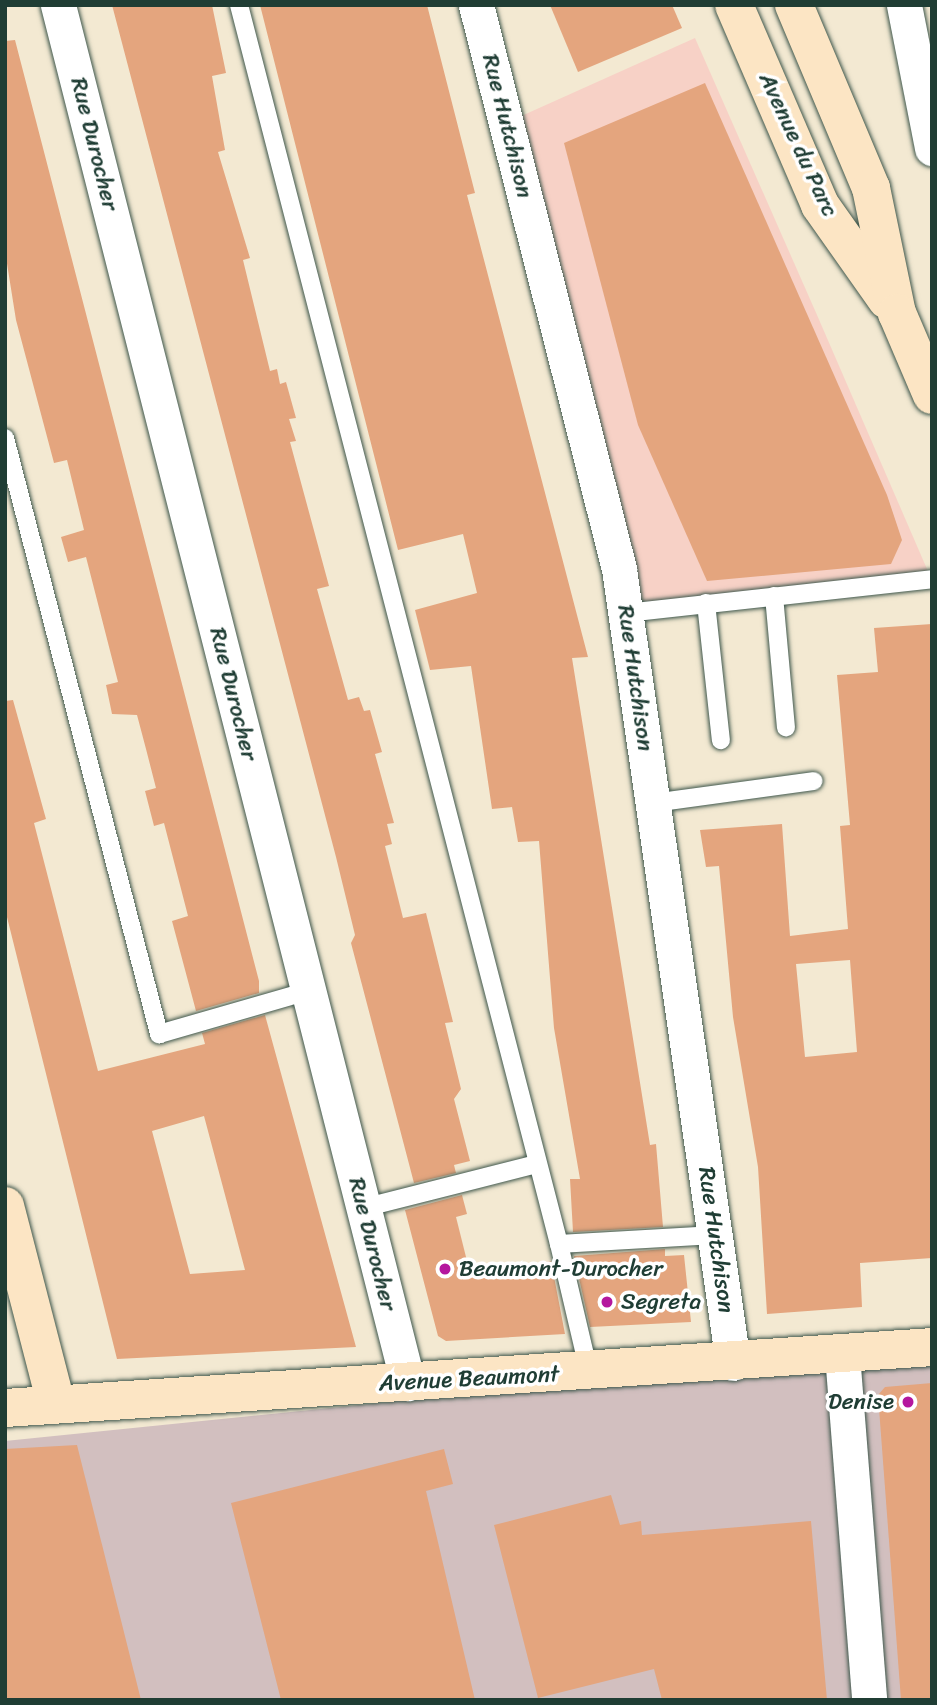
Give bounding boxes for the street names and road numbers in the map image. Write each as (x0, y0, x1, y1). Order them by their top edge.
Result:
street label: Rue Hutchison (476, 51, 538, 201)
street label: Avenue du Parc (752, 68, 844, 222)
street label: Rue Durocher (64, 75, 124, 213)
street label: Rue Hutchison (611, 603, 659, 753)
street label: Rue Durocher (203, 625, 263, 763)
street label: Rue Hutchison (692, 1165, 740, 1315)
street label: Rue Durocher (342, 1175, 402, 1313)
street label: Avenue Beaumont (378, 1360, 560, 1398)

